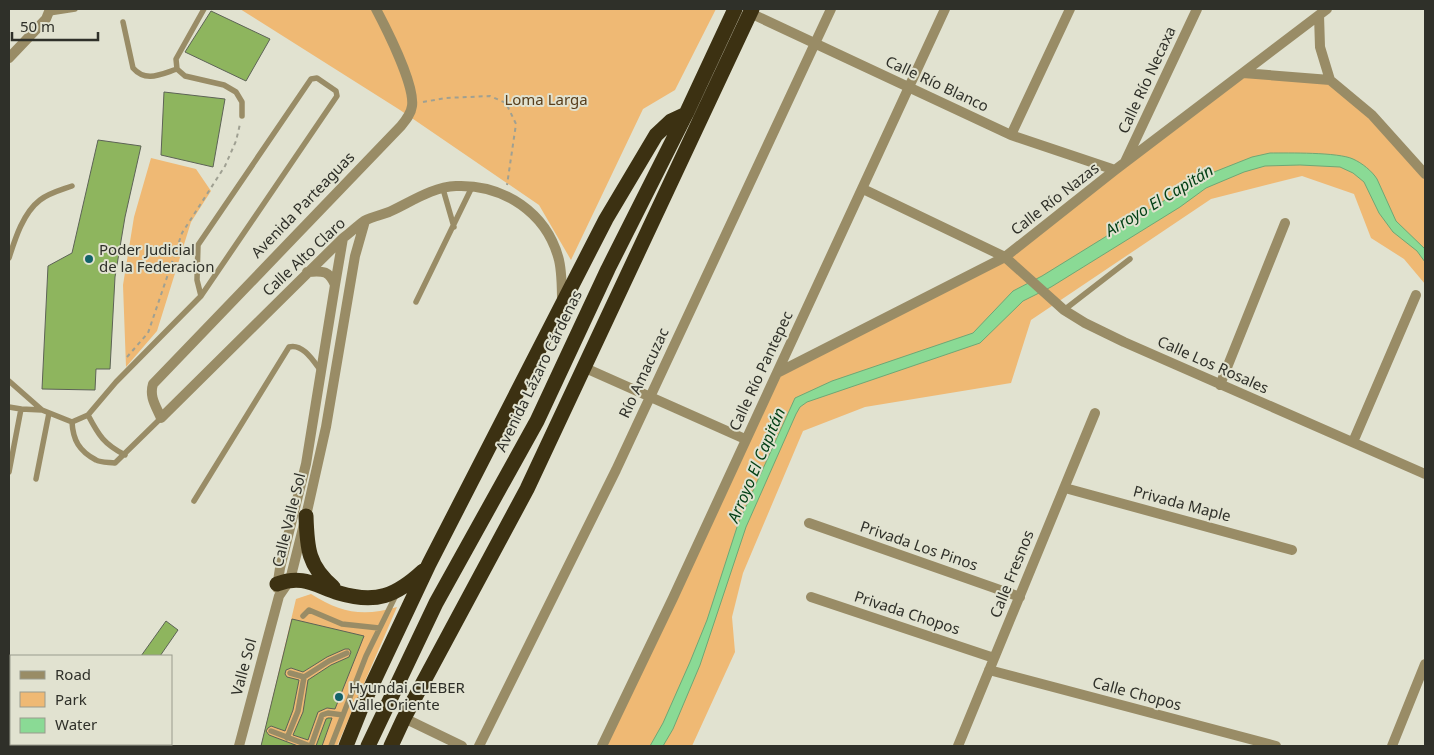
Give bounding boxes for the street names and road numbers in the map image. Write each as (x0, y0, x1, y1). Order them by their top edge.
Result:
street label: Calle Río Necaxa (1113, 23, 1180, 136)
street label: Calle Río Blanco (883, 50, 992, 116)
street label: Avenida Parteaguas (246, 147, 358, 262)
street label: Calle Río Nazas (1006, 158, 1103, 239)
street label: Calle Alto Claro (258, 213, 349, 300)
street label: Avenida Lázaro Cárdenas (490, 286, 586, 455)
street label: Calle Río Pantepec (724, 308, 797, 434)
street label: Río Amacuzac (613, 324, 673, 421)
street label: Calle Los Rosales (1155, 331, 1272, 398)
street label: Calle Valle Sol (267, 471, 309, 569)
street label: Privada Maple (1131, 480, 1233, 526)
street label: Privada Los Pinos (858, 516, 981, 575)
street label: Calle Fresnos (984, 527, 1038, 620)
street label: Privada Chopos (852, 586, 963, 639)
street label: Valle Sol (226, 636, 260, 698)
street label: Calle Chopos (1091, 672, 1184, 715)

